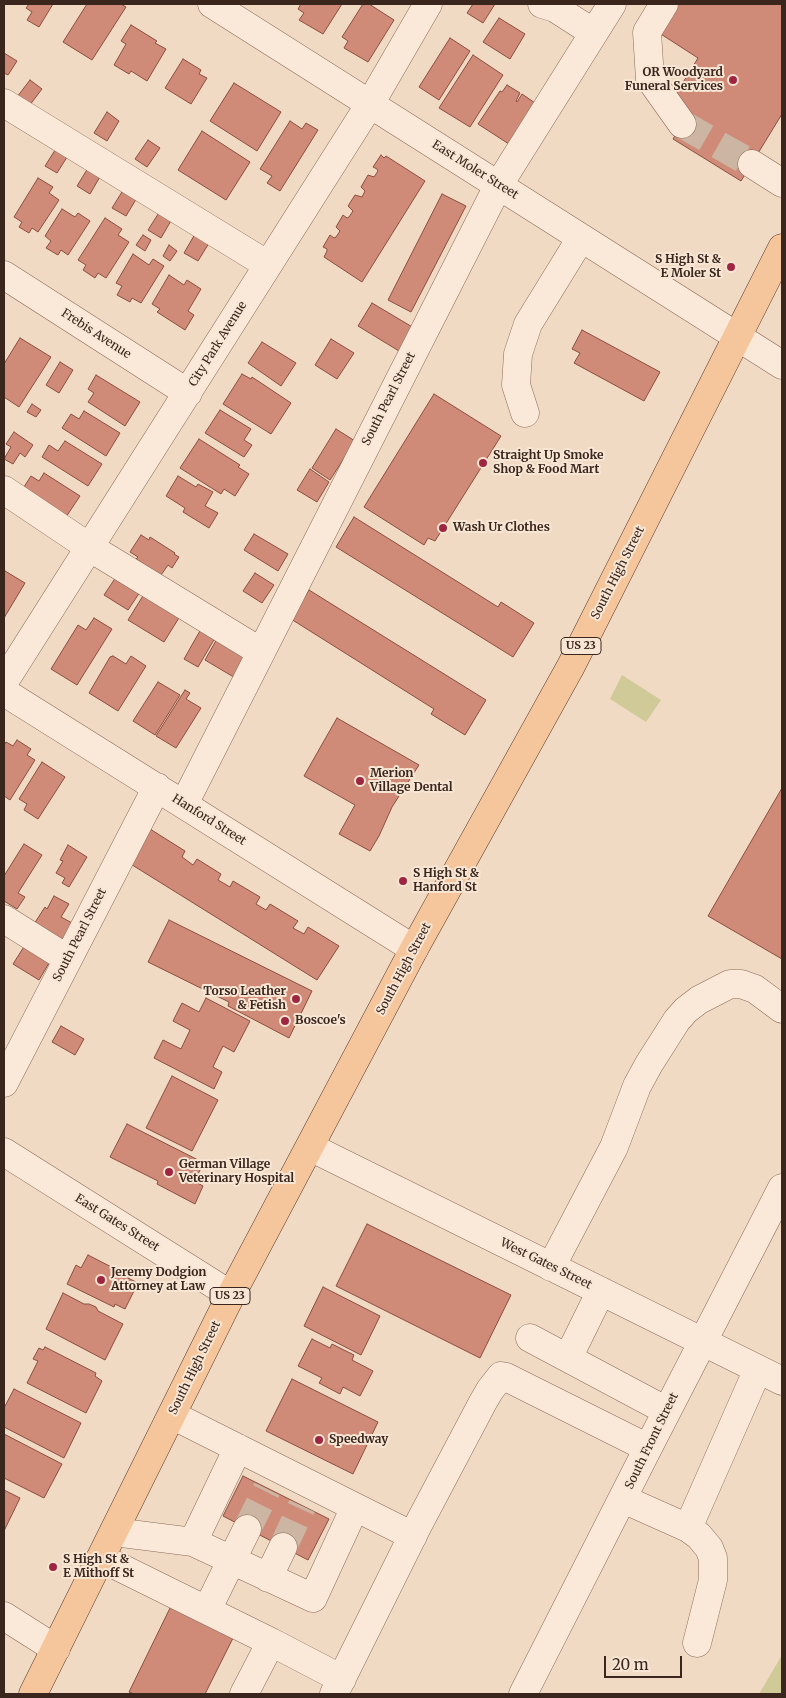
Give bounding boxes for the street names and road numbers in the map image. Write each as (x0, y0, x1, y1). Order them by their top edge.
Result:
street label: East Moler Street (429, 138, 521, 202)
street label: City Park Avenue (186, 299, 250, 389)
street label: Frebis Avenue (58, 306, 134, 362)
street label: South Pearl Street (359, 350, 419, 448)
street label: South High Street (588, 524, 648, 622)
road number: US 23 (561, 637, 601, 654)
street label: Hanford Street (169, 791, 249, 849)
street label: South Pearl Street (50, 886, 110, 984)
street label: South High Street (374, 920, 434, 1018)
street label: East Gates Street (72, 1191, 162, 1255)
street label: West Gates Street (498, 1236, 594, 1292)
road number: US 23 (210, 1288, 250, 1304)
street label: South High Street (166, 1319, 224, 1417)
street label: South Front Street (622, 1390, 682, 1492)

